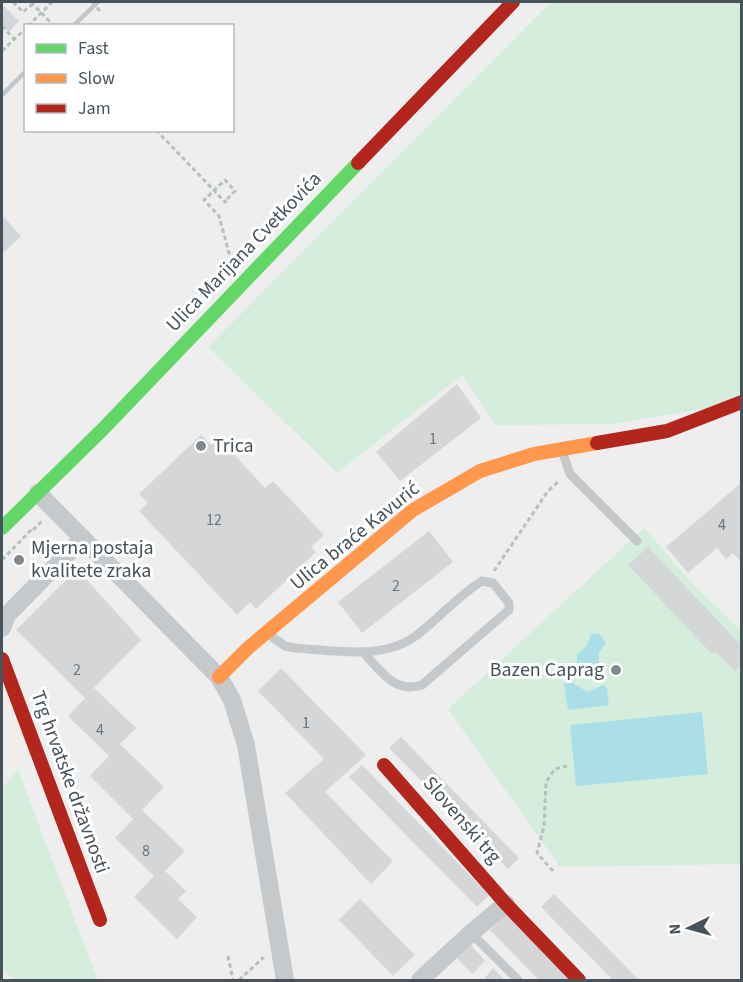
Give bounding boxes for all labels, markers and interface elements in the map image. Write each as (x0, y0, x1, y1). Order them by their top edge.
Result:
legend (24, 24, 234, 132)
text: Fast (78, 36, 109, 61)
text: Slow (78, 66, 115, 91)
text: Jam (78, 96, 111, 121)
street label: Ulica Marijana Cvetkovića (160, 166, 328, 338)
house number: 1 (429, 428, 437, 450)
place label: Trica (213, 432, 254, 460)
marker: Trica (194, 439, 208, 453)
street label: Ulica braće Kavurić (284, 475, 426, 597)
house number: 12 (206, 509, 222, 531)
house number: 4 (718, 514, 726, 536)
place label: Mjerna postaja kvalitete zraka (31, 534, 154, 585)
marker: Mjerna postaja kvalitete zraka (12, 553, 26, 567)
house number: 2 (392, 575, 400, 597)
place label: Bazen Caprag (490, 656, 604, 684)
house number: 2 (73, 659, 81, 681)
marker: Bazen Caprag (609, 663, 623, 677)
street label: Trg hrvatske državnosti (24, 687, 116, 877)
house number: 1 (302, 712, 310, 734)
house number: 4 (96, 719, 104, 741)
street label: Slovenski trg (416, 770, 508, 870)
house number: 8 (142, 840, 150, 862)
north arrow (659, 898, 719, 958)
text: N (664, 923, 686, 935)

